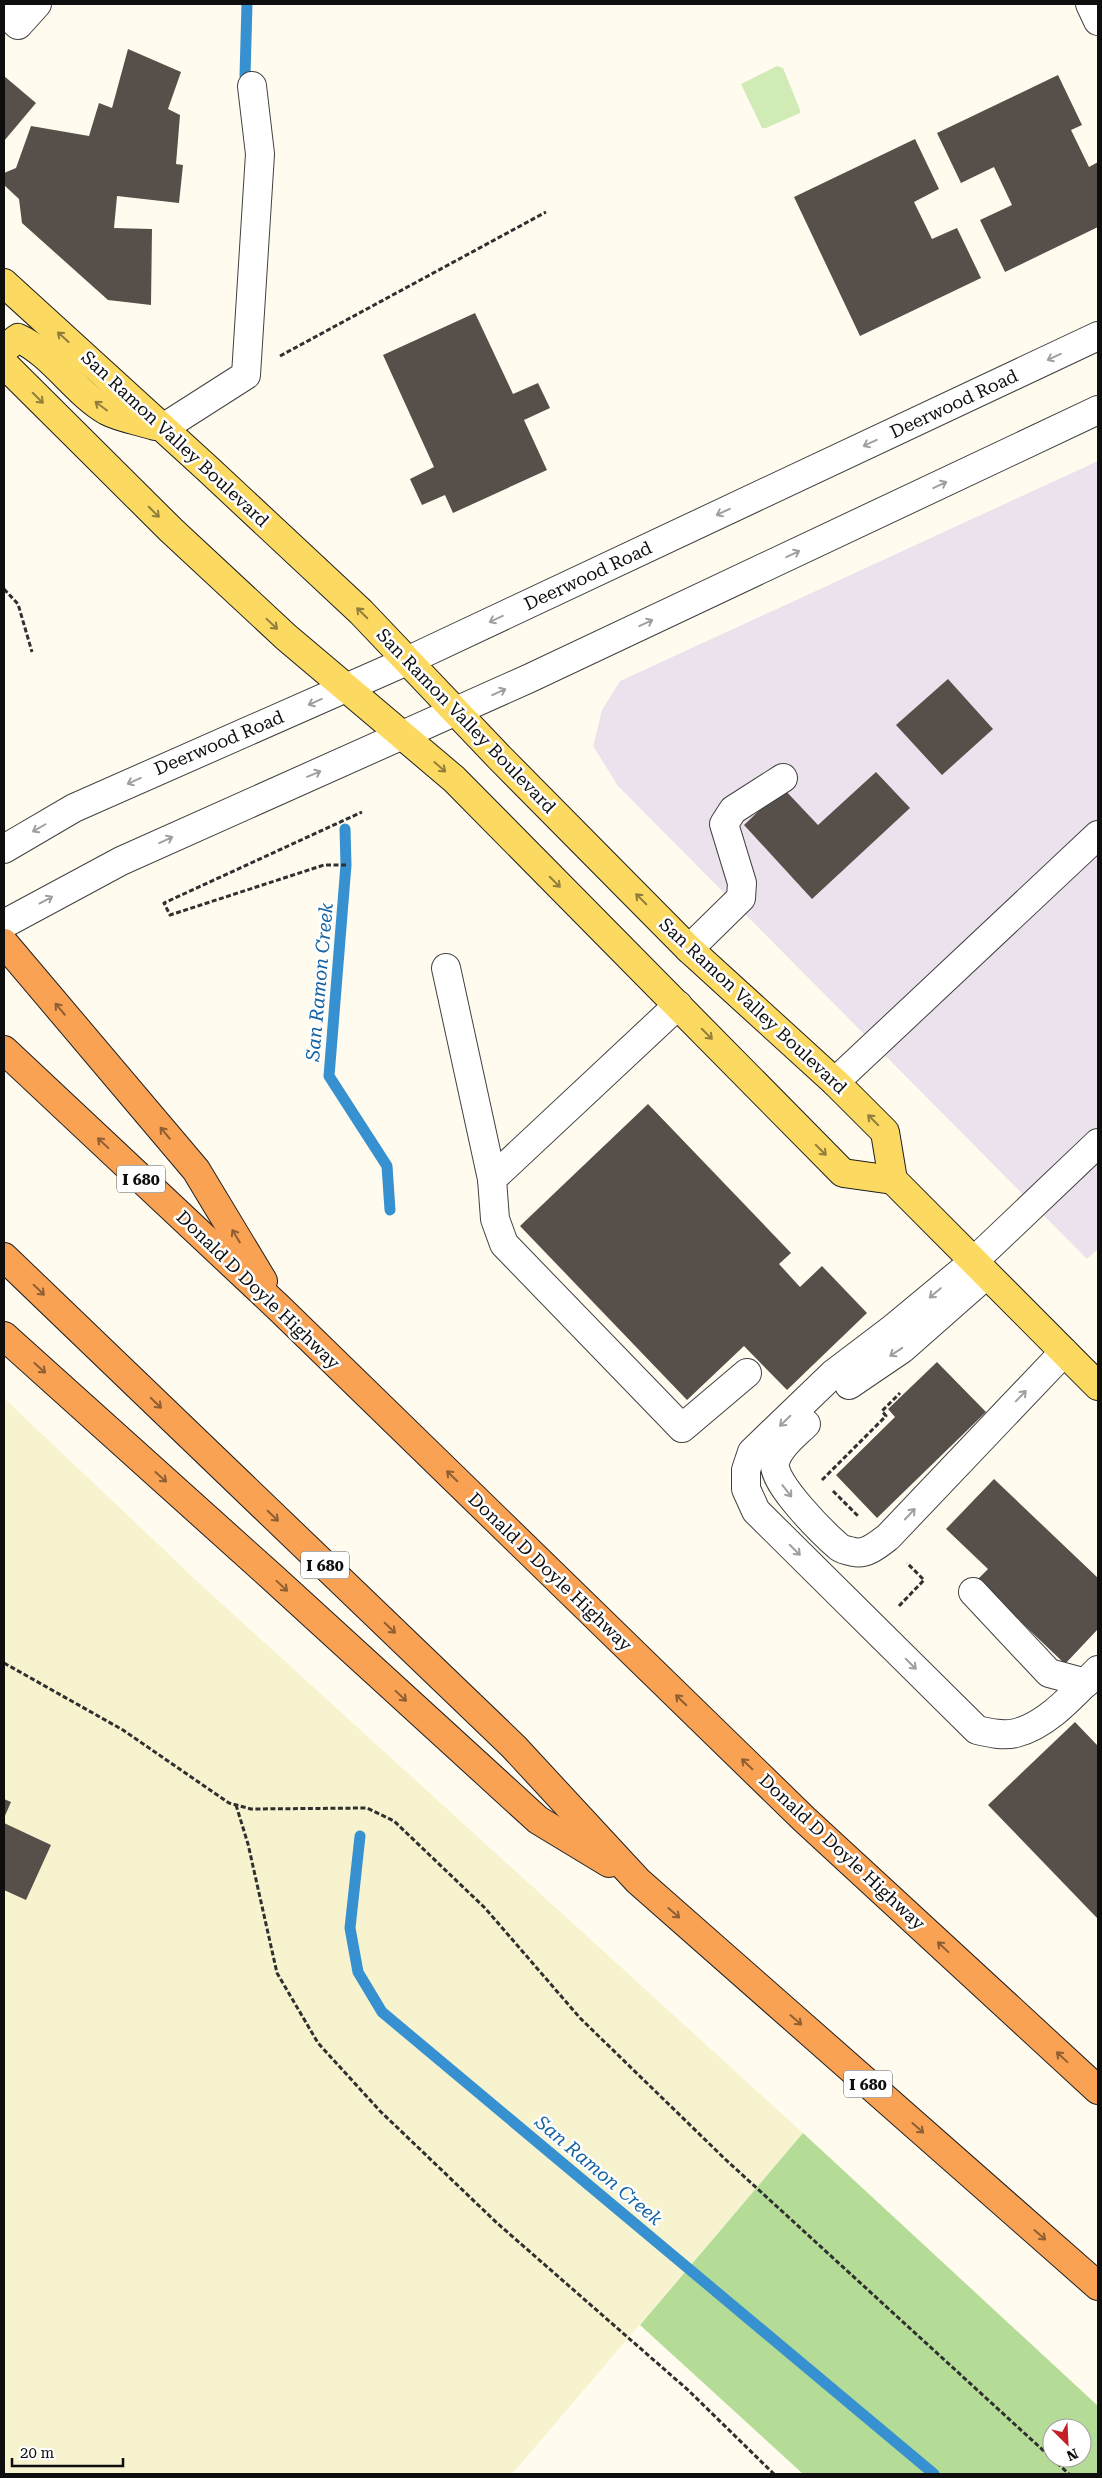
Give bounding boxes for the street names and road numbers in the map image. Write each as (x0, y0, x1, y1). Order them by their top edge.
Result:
street label: San Ramon Valley Boulevard (77, 346, 274, 531)
street label: Deerwood Road (887, 365, 1021, 442)
street label: Deerwood Road (521, 537, 655, 614)
street label: San Ramon Valley Boulevard (373, 624, 560, 818)
street label: Deerwood Road (151, 706, 287, 779)
street label: San Ramon Valley Boulevard (655, 913, 852, 1098)
road number: I 680 (117, 1166, 165, 1192)
street label: Donald D Doyle Highway (172, 1206, 345, 1373)
street label: Donald D Doyle Highway (464, 1488, 637, 1655)
road number: I 680 (301, 1552, 349, 1578)
street label: Donald D Doyle Highway (755, 1769, 930, 1934)
road number: I 680 (844, 2070, 892, 2098)

